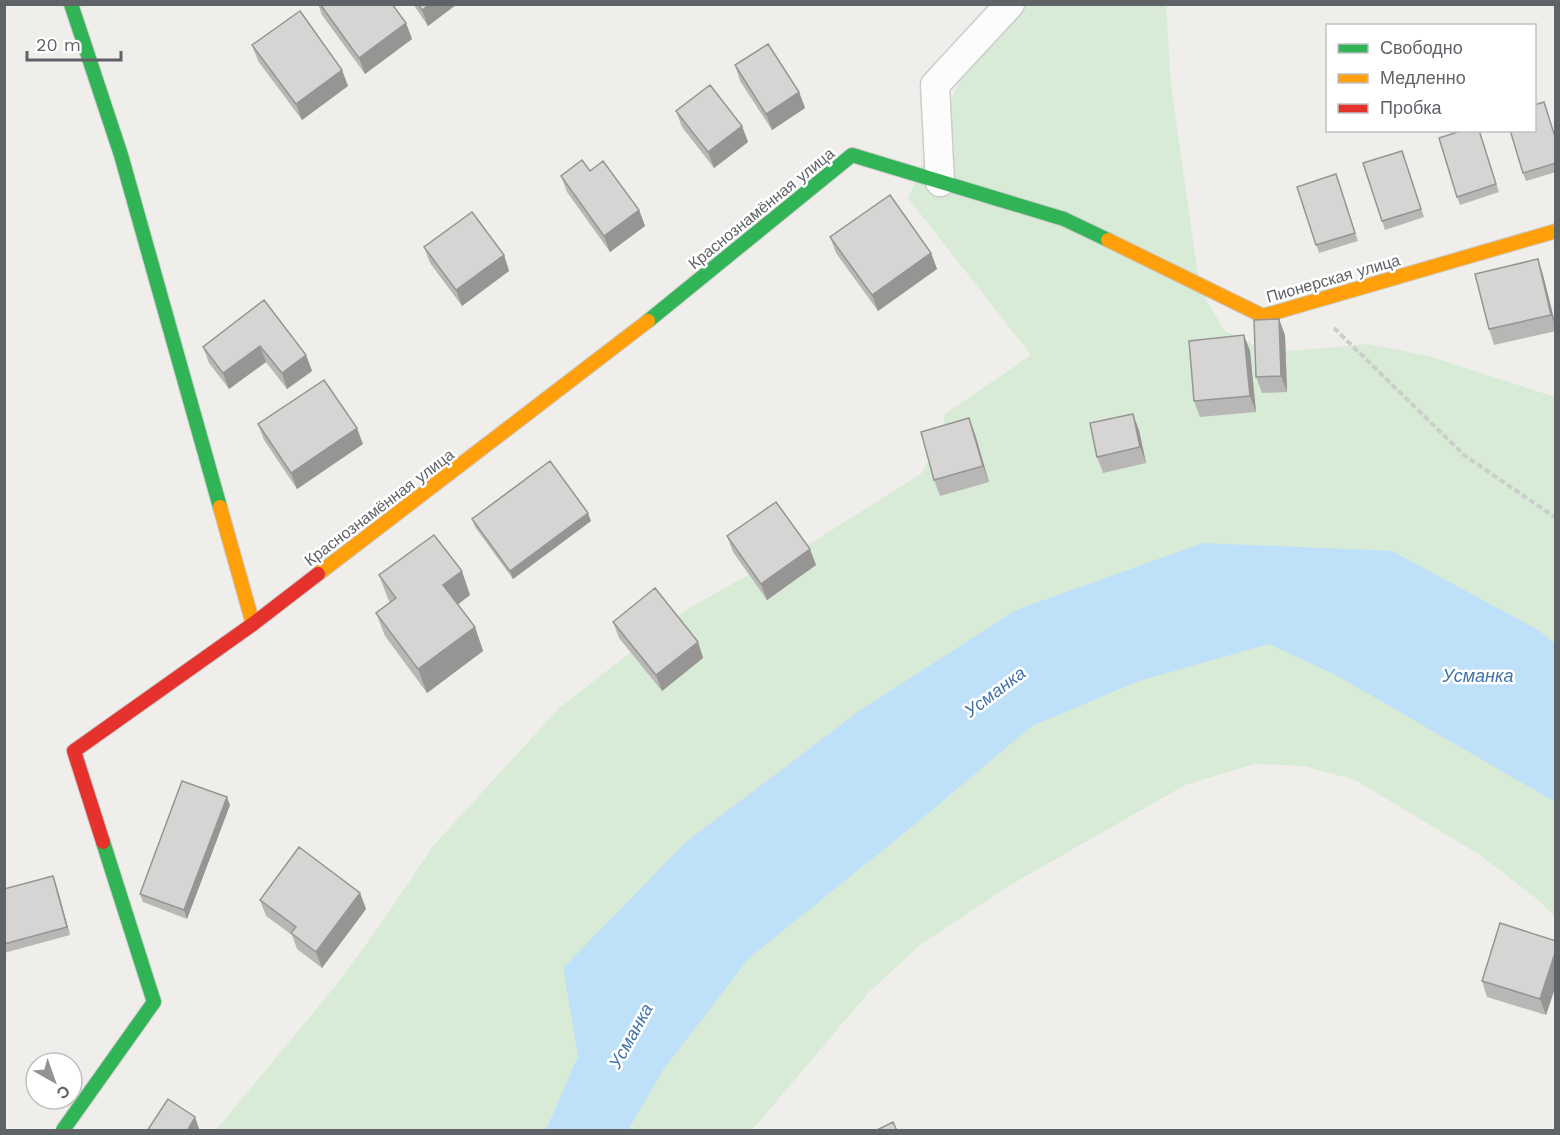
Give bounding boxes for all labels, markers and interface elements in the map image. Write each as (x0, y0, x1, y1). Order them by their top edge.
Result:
scale bar (27, 24, 122, 62)
legend (1326, 24, 1536, 132)
text: 20 m (36, 34, 81, 55)
text: Свободно (1380, 37, 1463, 58)
text: Медленно (1380, 67, 1466, 88)
text: Пробка (1380, 97, 1443, 118)
street label: Краснознамённая улица (684, 144, 838, 273)
street label: Пионерская улица (1264, 250, 1402, 307)
street label: Краснознамённая улица (301, 445, 458, 570)
water label: Усманка (959, 662, 1029, 722)
water label: Усманка (1442, 665, 1513, 686)
water label: Усманка (604, 1000, 657, 1073)
north arrow (24, 1051, 84, 1111)
text: С (52, 1081, 74, 1103)

